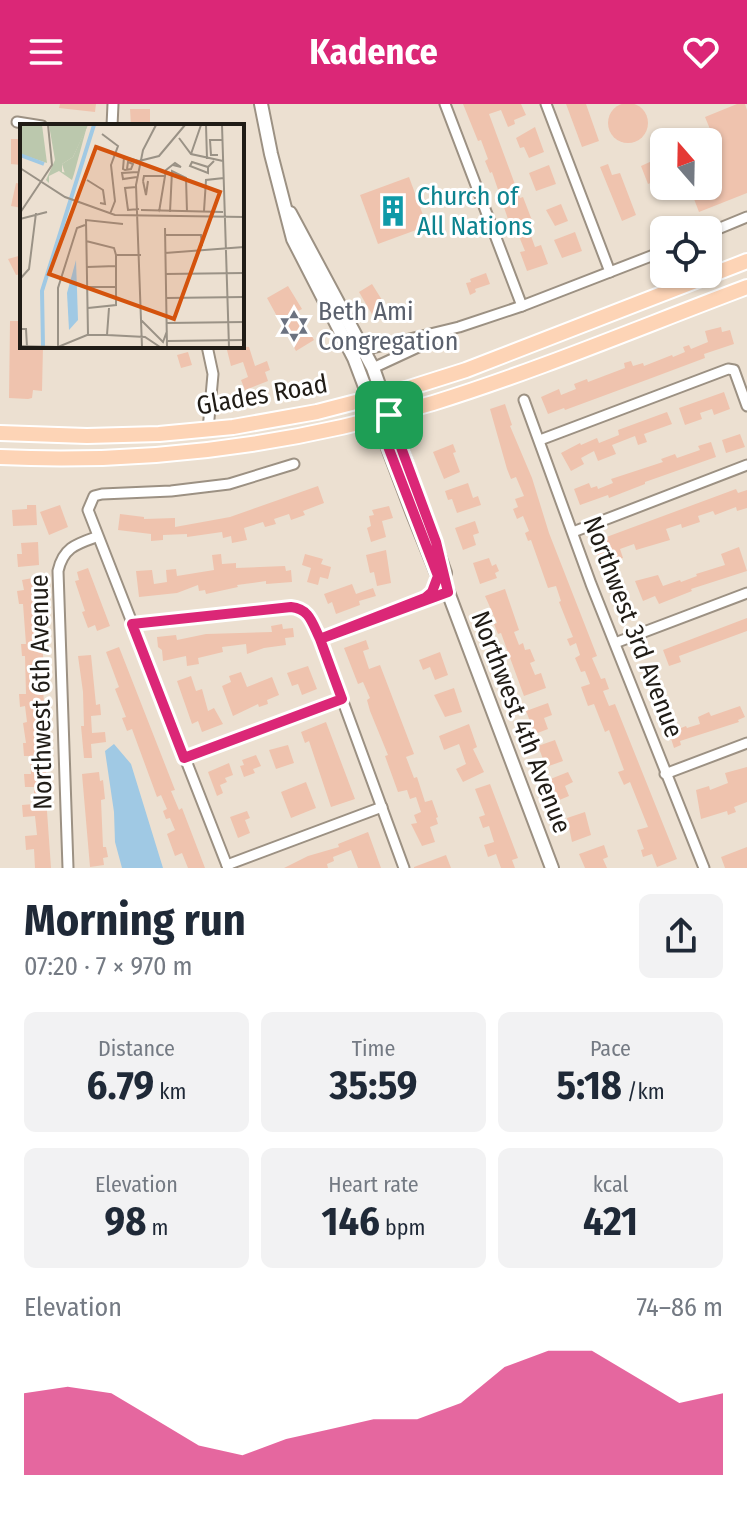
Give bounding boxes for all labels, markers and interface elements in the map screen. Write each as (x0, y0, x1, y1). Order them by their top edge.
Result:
icon: menu (24, 30, 68, 74)
text: Kadence (309, 30, 438, 74)
icon: heart (679, 30, 723, 74)
inset map (20, 124, 244, 348)
north arrow (650, 128, 722, 200)
map controls (650, 128, 722, 288)
place label: Church of All Nations (417, 181, 533, 242)
building icon: Church of All Nations (376, 194, 410, 228)
button: locate (650, 216, 722, 288)
place label: Beth Ami Congregation (318, 296, 458, 357)
synagogue icon: Beth Ami Congregation (277, 309, 311, 343)
street label: Glades Road (194, 368, 330, 422)
pin (355, 381, 423, 449)
icon: arrive (367, 393, 411, 437)
street label: Northwest 3rd Avenue (576, 512, 690, 742)
street label: Northwest 6th Avenue (23, 574, 59, 810)
street label: Northwest 4th Avenue (464, 607, 578, 837)
text: Morning run (24, 894, 246, 947)
button: share (639, 894, 723, 978)
text: 07:20 · 7 × 970 m (24, 951, 193, 982)
text: Distance (98, 1035, 175, 1062)
text: Time (352, 1035, 395, 1062)
text: Pace (590, 1035, 631, 1062)
text: 6.79 (87, 1062, 154, 1110)
text: 35:59 (330, 1062, 417, 1110)
text: 5:18 (556, 1062, 622, 1110)
text: km (154, 1078, 186, 1105)
text: /km (622, 1078, 665, 1105)
text: Elevation (95, 1171, 178, 1198)
text: Heart rate (328, 1171, 419, 1198)
text: kcal (593, 1171, 628, 1198)
text: 98 (105, 1198, 146, 1246)
text: 146 (322, 1198, 380, 1246)
text: 421 (583, 1198, 638, 1246)
text: m (146, 1214, 168, 1241)
text: bpm (380, 1214, 425, 1241)
text: Elevation (24, 1292, 122, 1323)
text: 74–86 m (636, 1292, 723, 1323)

